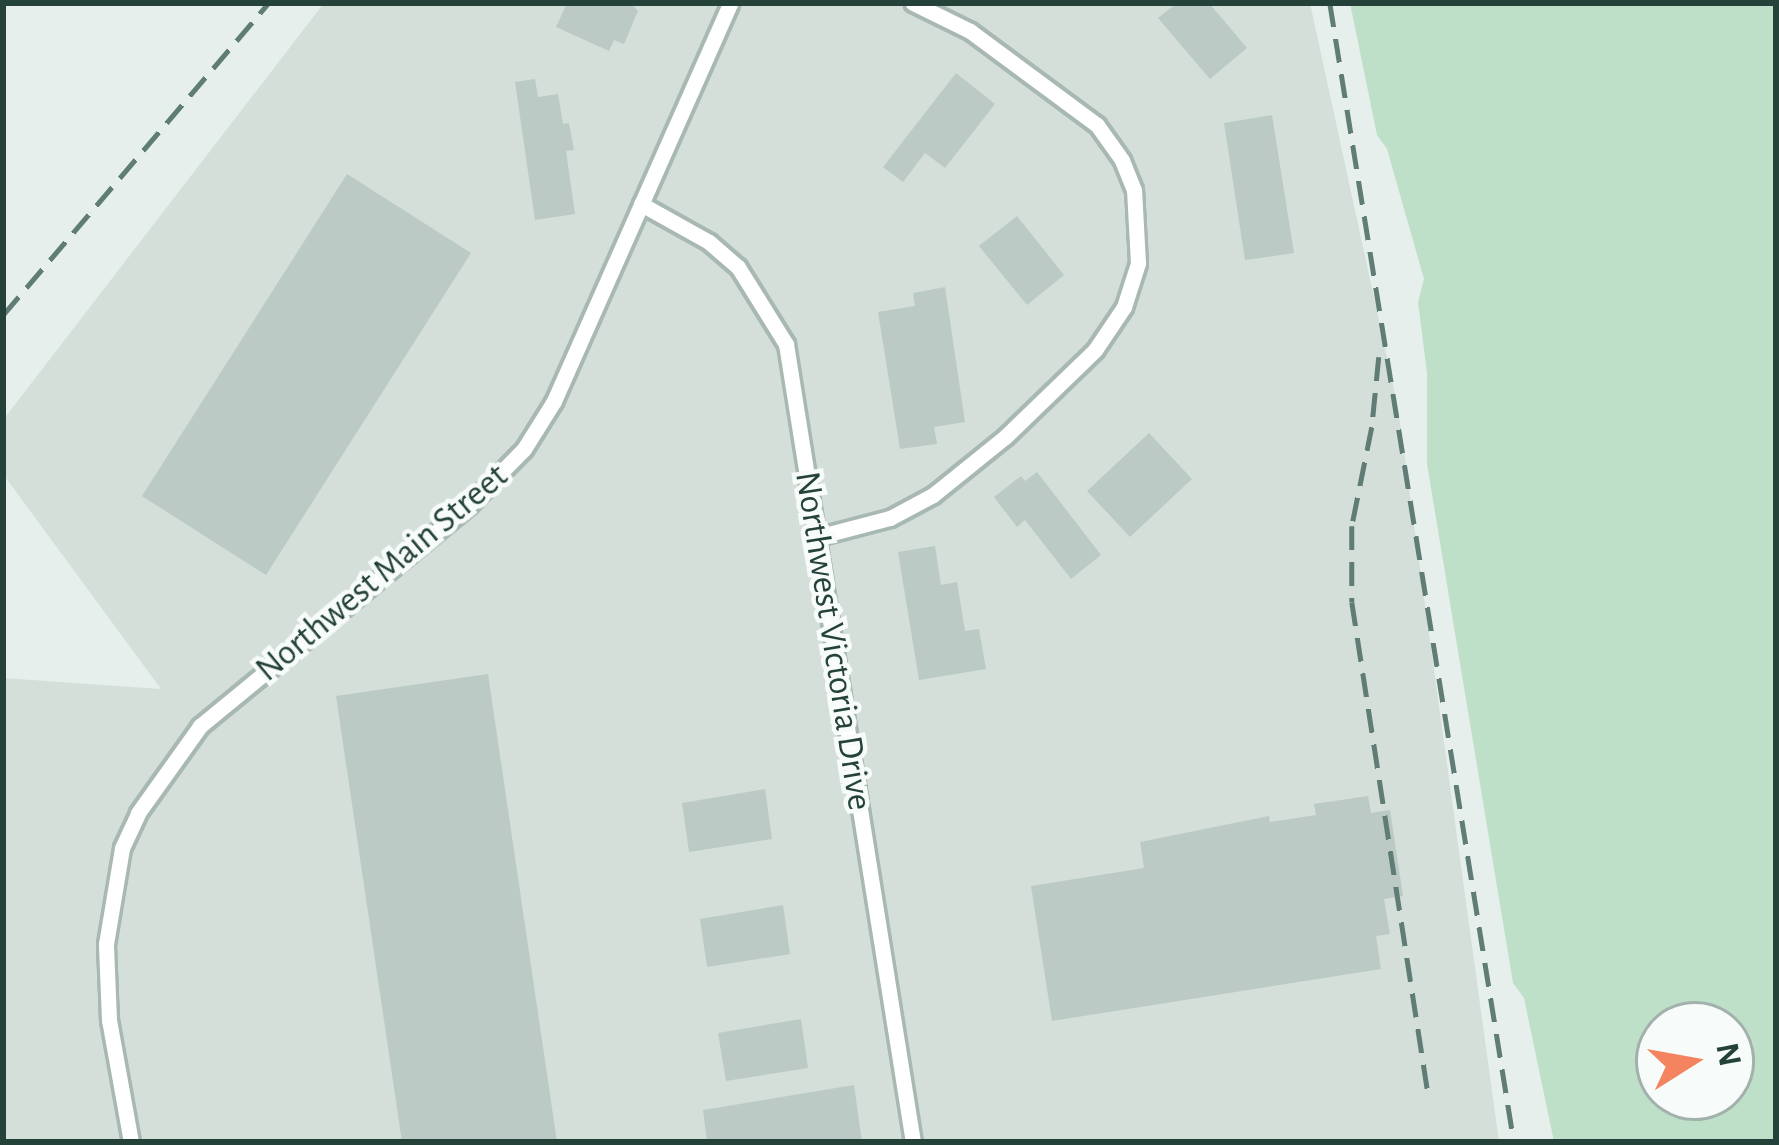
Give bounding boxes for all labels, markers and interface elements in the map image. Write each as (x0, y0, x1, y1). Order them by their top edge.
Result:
street label: Northwest Main Street (247, 455, 517, 691)
street label: Northwest Victoria Drive (785, 469, 881, 813)
north arrow (1635, 1001, 1755, 1121)
text: N (1709, 1040, 1746, 1069)

